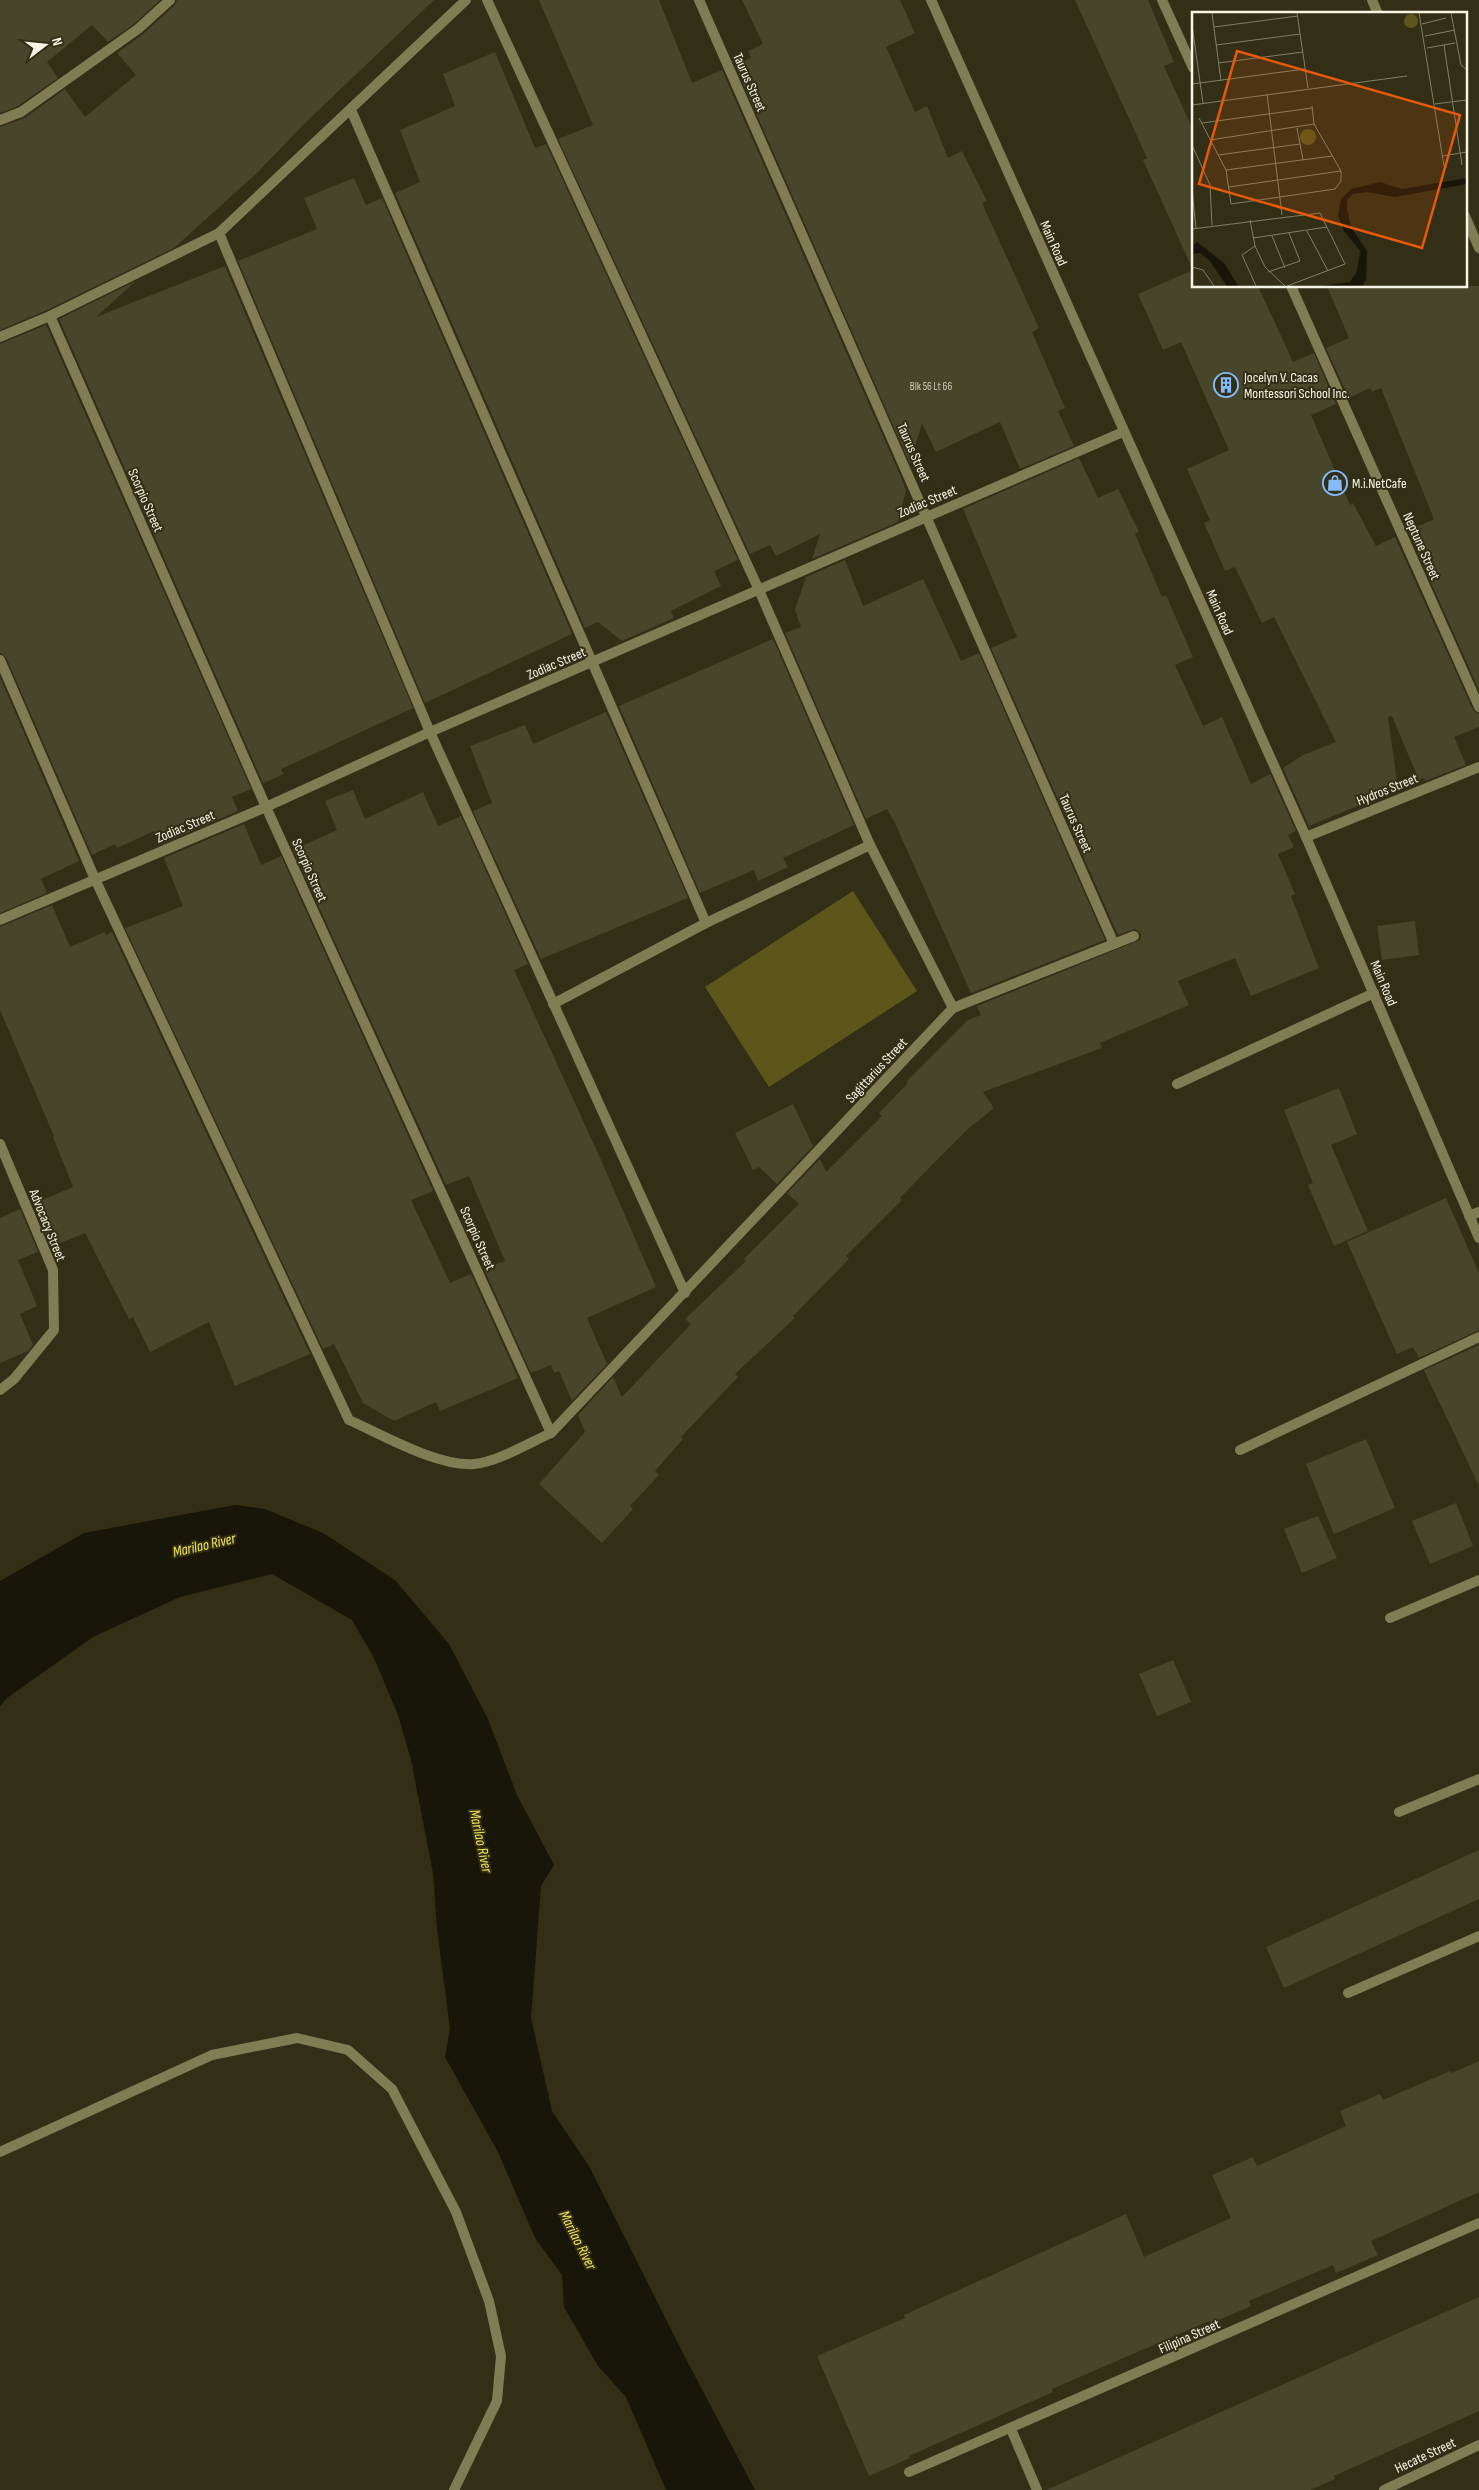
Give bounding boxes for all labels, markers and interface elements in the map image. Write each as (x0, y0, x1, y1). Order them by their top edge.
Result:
inset map (1192, 12, 1466, 288)
north arrow (20, 20, 70, 70)
text: N (48, 36, 66, 47)
street label: Taurus Street (729, 50, 770, 114)
street label: Main Road (1036, 218, 1071, 269)
place label: Jocelyn V. Cacas Montessori School Inc. (1243, 369, 1350, 402)
building icon: Jocelyn V. Cacas Montessori School Inc. (1213, 372, 1239, 398)
house number: Blk 56 Lt 66 (910, 380, 952, 393)
street label: Taurus Street (893, 420, 934, 484)
street label: Scorpio Street (124, 466, 167, 534)
shop icon: M.i.NetCafe (1322, 470, 1348, 496)
place label: M.i.NetCafe (1352, 475, 1407, 492)
street label: Zodiac Street (895, 481, 959, 522)
street label: Neptune Street (1399, 510, 1444, 583)
street label: Main Road (1202, 587, 1237, 638)
street label: Zodiac Street (524, 643, 588, 684)
street label: Hydros Street (1354, 769, 1420, 809)
street label: Taurus Street (1055, 791, 1096, 855)
street label: Zodiac Street (153, 806, 217, 847)
street label: Scorpio Street (288, 836, 331, 904)
street label: Main Road (1366, 958, 1401, 1009)
street label: Sagittarius Street (842, 1034, 911, 1106)
street label: Advocacy Street (25, 1186, 70, 1264)
street label: Scorpio Street (456, 1204, 499, 1272)
water label: Marilao River (171, 1529, 238, 1562)
water label: Marilao River (465, 1808, 497, 1875)
water label: Marilao River (555, 2207, 601, 2274)
street label: Filipina Street (1156, 2315, 1222, 2357)
street label: Hecate Street (1392, 2434, 1458, 2477)

